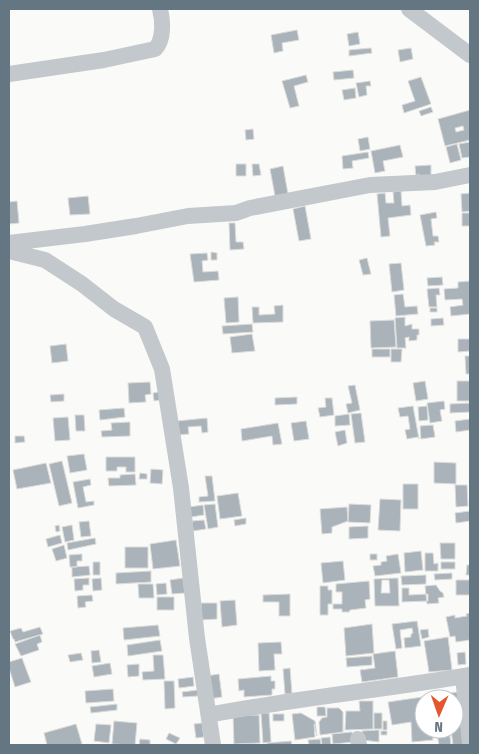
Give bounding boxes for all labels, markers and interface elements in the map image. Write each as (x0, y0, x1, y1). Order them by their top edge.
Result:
north arrow (414, 689, 464, 739)
text: N (434, 718, 443, 735)

